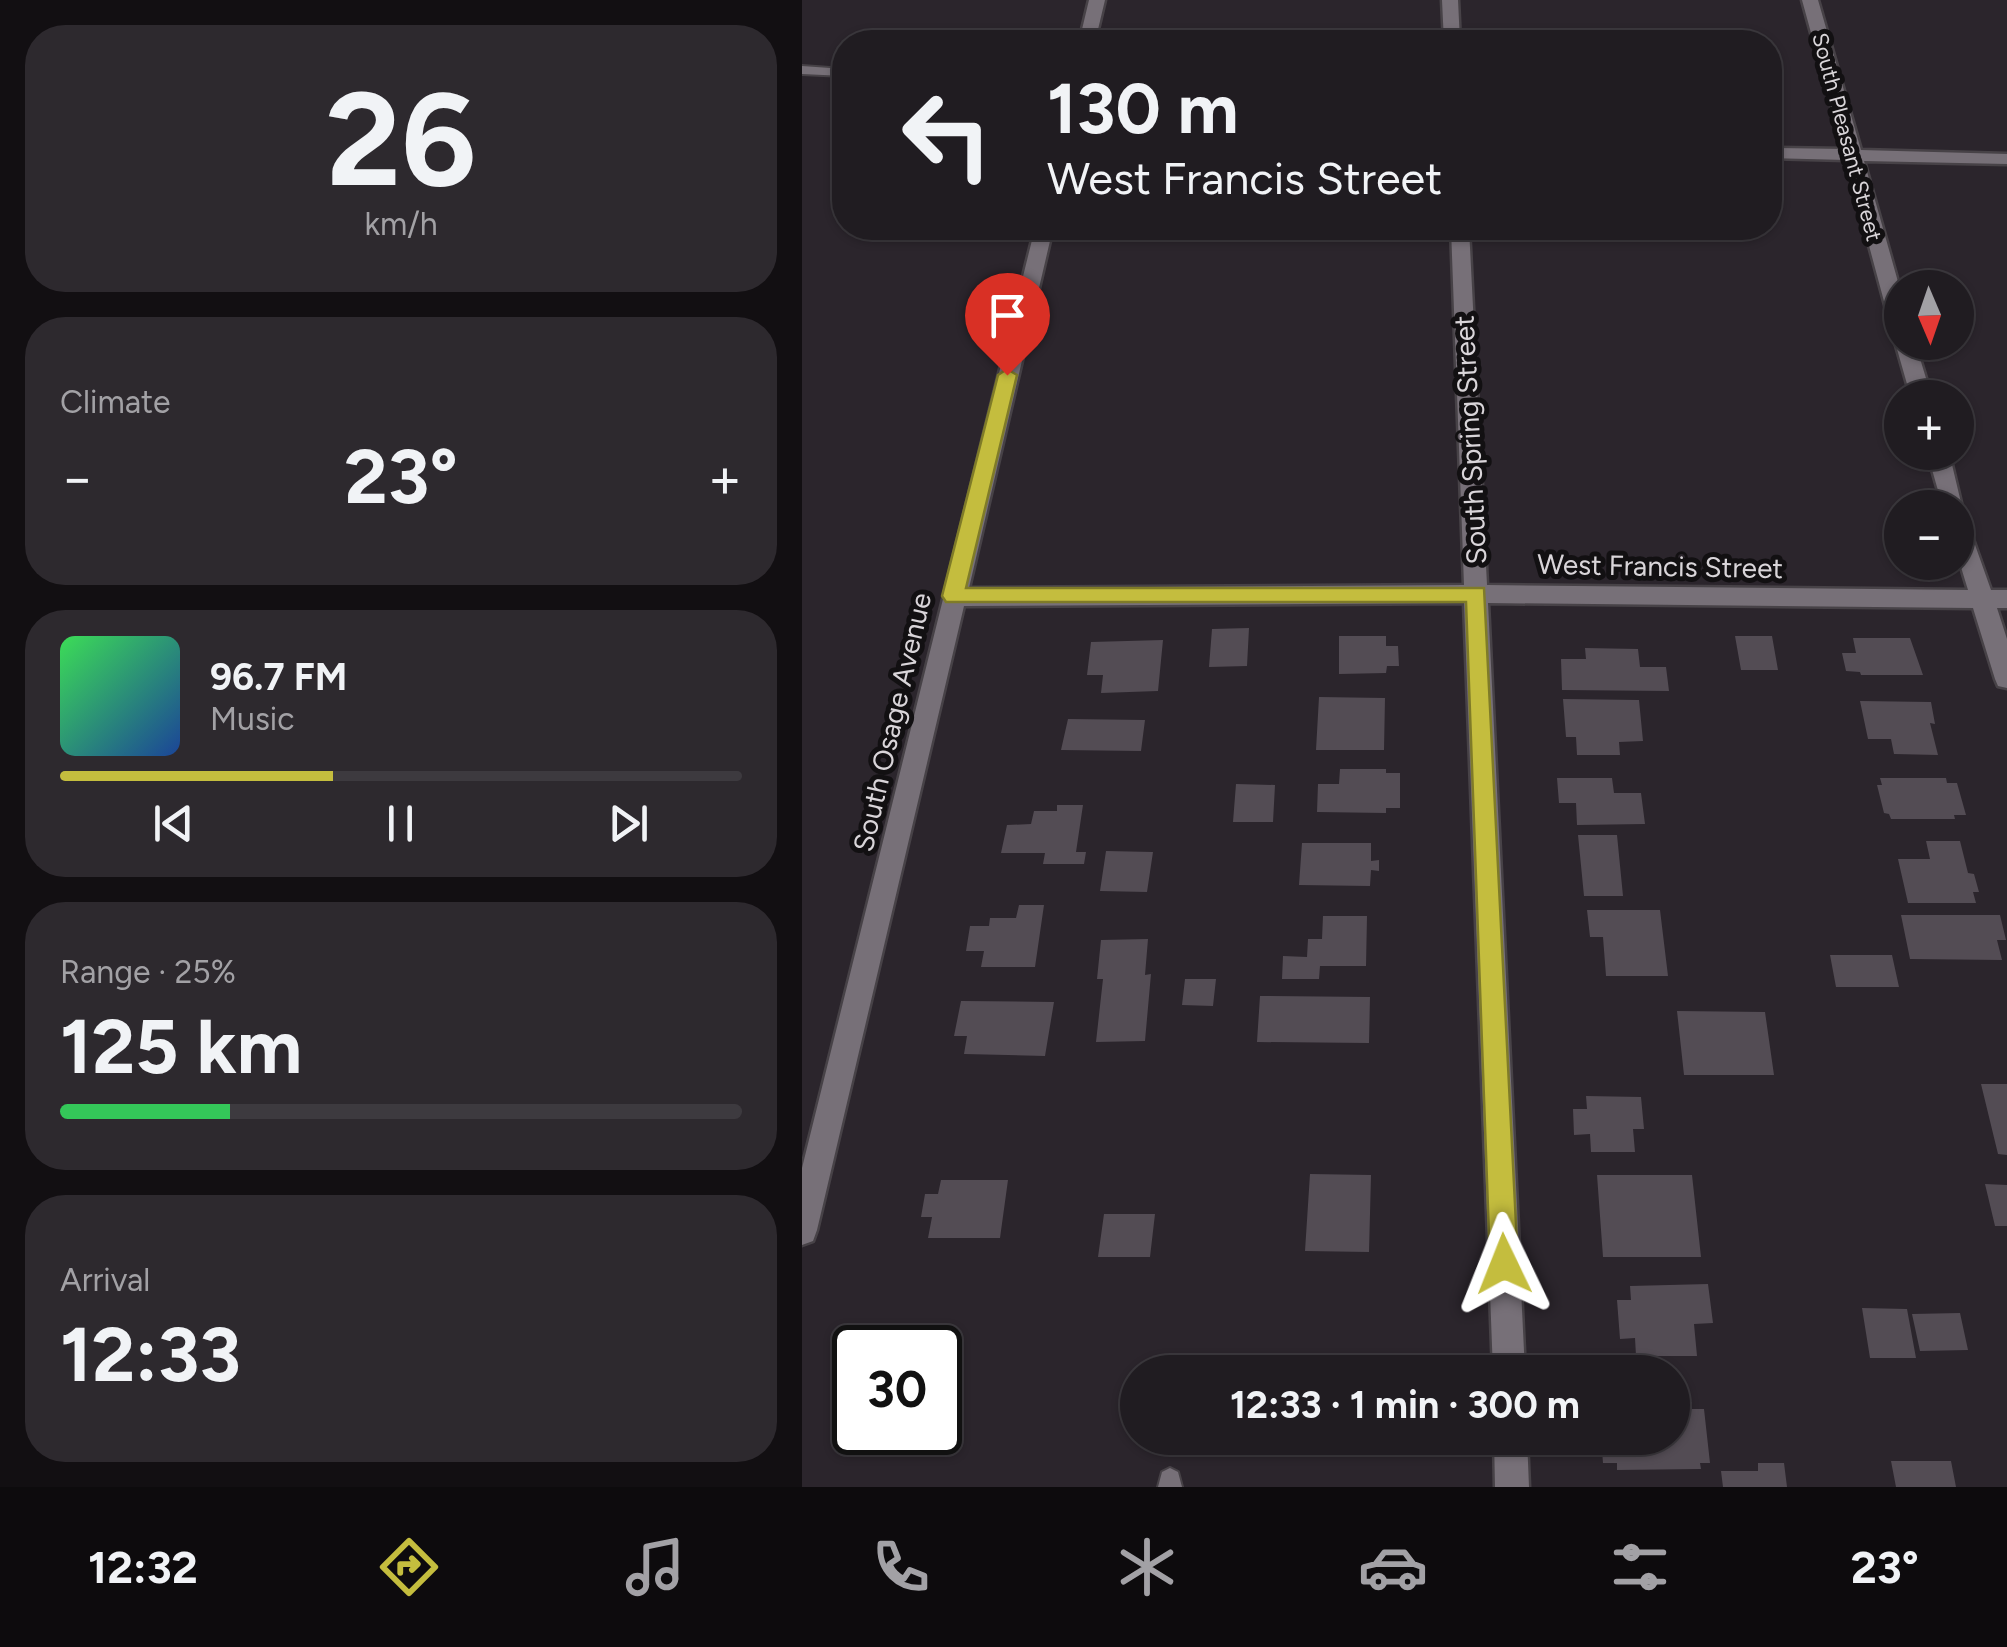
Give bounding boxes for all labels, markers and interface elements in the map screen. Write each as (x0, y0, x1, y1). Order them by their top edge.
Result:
street label: South Pleasant Street (1806, 30, 1888, 244)
text: 26 (326, 62, 476, 218)
text: 130 m (1047, 66, 1239, 151)
icon: left (882, 70, 1012, 200)
text: West Francis Street (1047, 151, 1442, 205)
text: km/h (364, 205, 438, 243)
north arrow (1884, 270, 1974, 360)
map controls (1884, 270, 1974, 580)
pin (965, 273, 1050, 376)
icon: arrive (980, 288, 1035, 343)
street label: South Spring Street (1447, 315, 1493, 565)
button: + (1884, 380, 1974, 470)
text: Climate (60, 383, 171, 421)
text: 23° (344, 432, 458, 522)
text: − (60, 445, 94, 511)
text: + (708, 445, 742, 511)
button: − (1884, 490, 1974, 580)
street label: West Francis Street (1537, 547, 1783, 585)
street label: South Osage Avenue (846, 589, 938, 855)
text: 96.7 FM (210, 654, 347, 700)
text: Music (210, 700, 295, 738)
icon: previous (146, 796, 201, 851)
icon: pause (373, 796, 428, 851)
icon: next (601, 796, 656, 851)
text: Range · 25% (60, 953, 236, 991)
text: 125 km (60, 1002, 302, 1092)
position arrow (1452, 1212, 1556, 1316)
text: Arrival (60, 1261, 150, 1299)
text: 12:33 (60, 1310, 241, 1400)
speed limit sign: 30 (832, 1325, 962, 1455)
text: 12:33 · 1 min · 300 m (1230, 1382, 1580, 1428)
icon: directions (374, 1532, 444, 1602)
icon: music (620, 1532, 690, 1602)
icon: phone (866, 1532, 936, 1602)
icon: climate (1112, 1532, 1182, 1602)
icon: car (1358, 1532, 1428, 1602)
icon: filters (1605, 1532, 1675, 1602)
text: 12:32 (88, 1540, 198, 1594)
text: 23° (1851, 1540, 1919, 1594)

